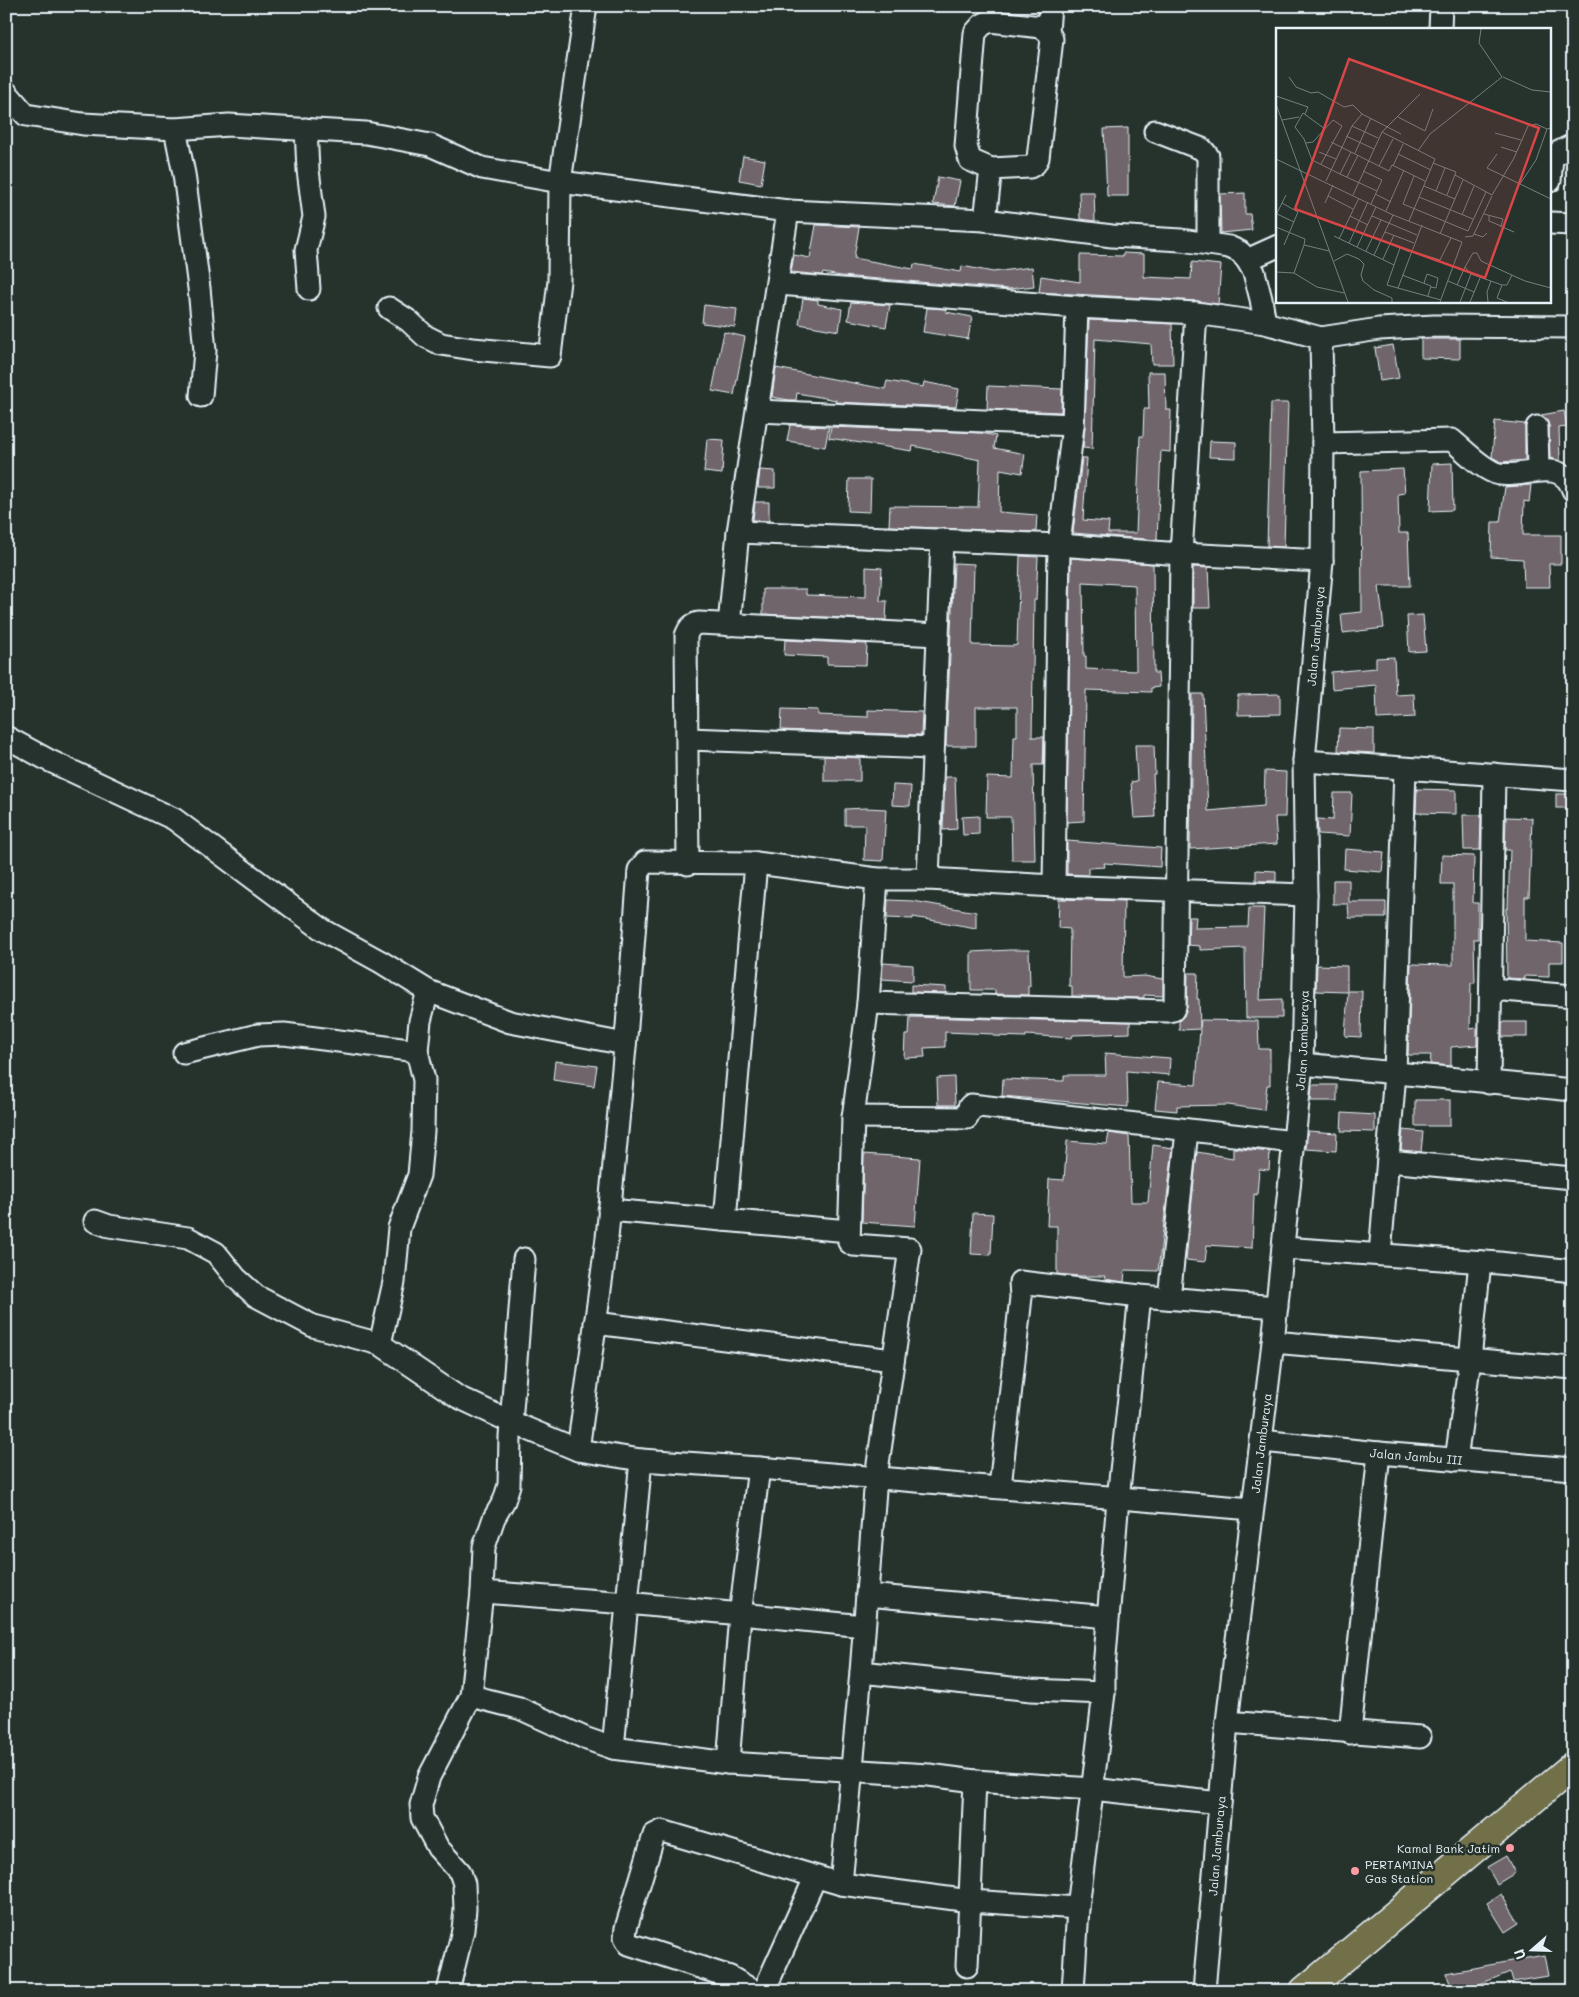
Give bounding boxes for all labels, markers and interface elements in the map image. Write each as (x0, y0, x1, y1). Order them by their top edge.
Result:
inset map (1276, 28, 1552, 302)
street label: Jalan Jamburaya (1303, 585, 1328, 686)
street label: Jalan Jamburaya (1291, 990, 1312, 1091)
street label: Jalan Jamburaya (1247, 1392, 1275, 1494)
street label: Jalan Jambu III (1369, 1444, 1463, 1468)
street label: Jalan Jamburaya (1204, 1795, 1229, 1896)
place label: Kamal Bank Jatim (1397, 1840, 1500, 1856)
marker: Kamal Bank Jatim (1504, 1842, 1516, 1854)
place label: PERTAMINA Gas Station (1365, 1856, 1434, 1886)
marker: PERTAMINA Gas Station (1349, 1865, 1361, 1877)
north arrow (1506, 1924, 1556, 1974)
text: U (1509, 1947, 1530, 1962)

